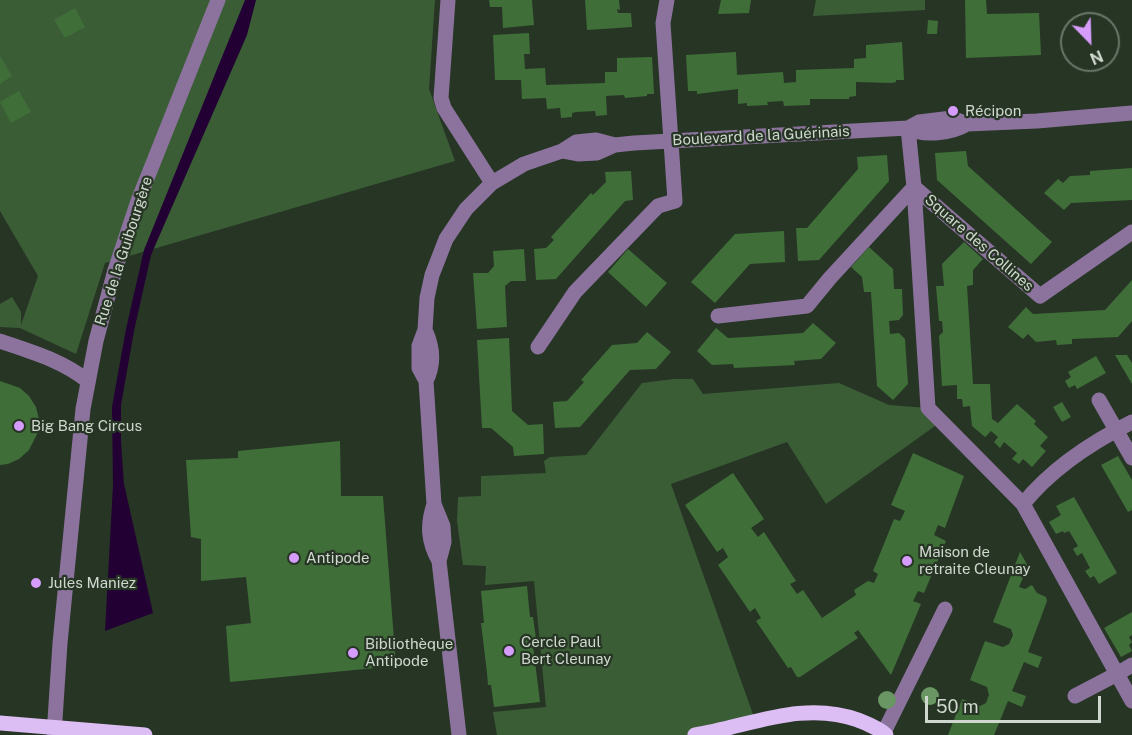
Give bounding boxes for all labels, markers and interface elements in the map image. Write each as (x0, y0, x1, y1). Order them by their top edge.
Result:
north arrow (1060, 12, 1120, 72)
text: N (1087, 46, 1106, 68)
place label: Récipon (965, 102, 1021, 120)
marker: Récipon (946, 104, 960, 118)
street label: Boulevard de la Guérinais (672, 122, 850, 150)
street label: Rue de la Guibourgère (91, 174, 157, 328)
street label: Square des Collines (921, 191, 1037, 295)
place label: Big Bang Circus (31, 417, 142, 435)
marker: Big Bang Circus (12, 419, 26, 433)
place label: Maison de retraite Cleunay (919, 543, 1031, 578)
place label: Antipode (306, 549, 369, 567)
marker: Antipode (287, 551, 301, 565)
marker: Maison de retraite Cleunay (900, 554, 914, 568)
place label: Jules Maniez (48, 574, 136, 592)
marker: Jules Maniez (29, 576, 43, 590)
place label: Cercle Paul Bert Cleunay (521, 633, 611, 668)
place label: Bibliothèque Antipode (365, 635, 453, 670)
marker: Cercle Paul Bert Cleunay (502, 644, 516, 658)
marker: Bibliothèque Antipode (346, 646, 360, 660)
scale bar (928, 684, 1104, 722)
text: 50 m (936, 696, 979, 717)

